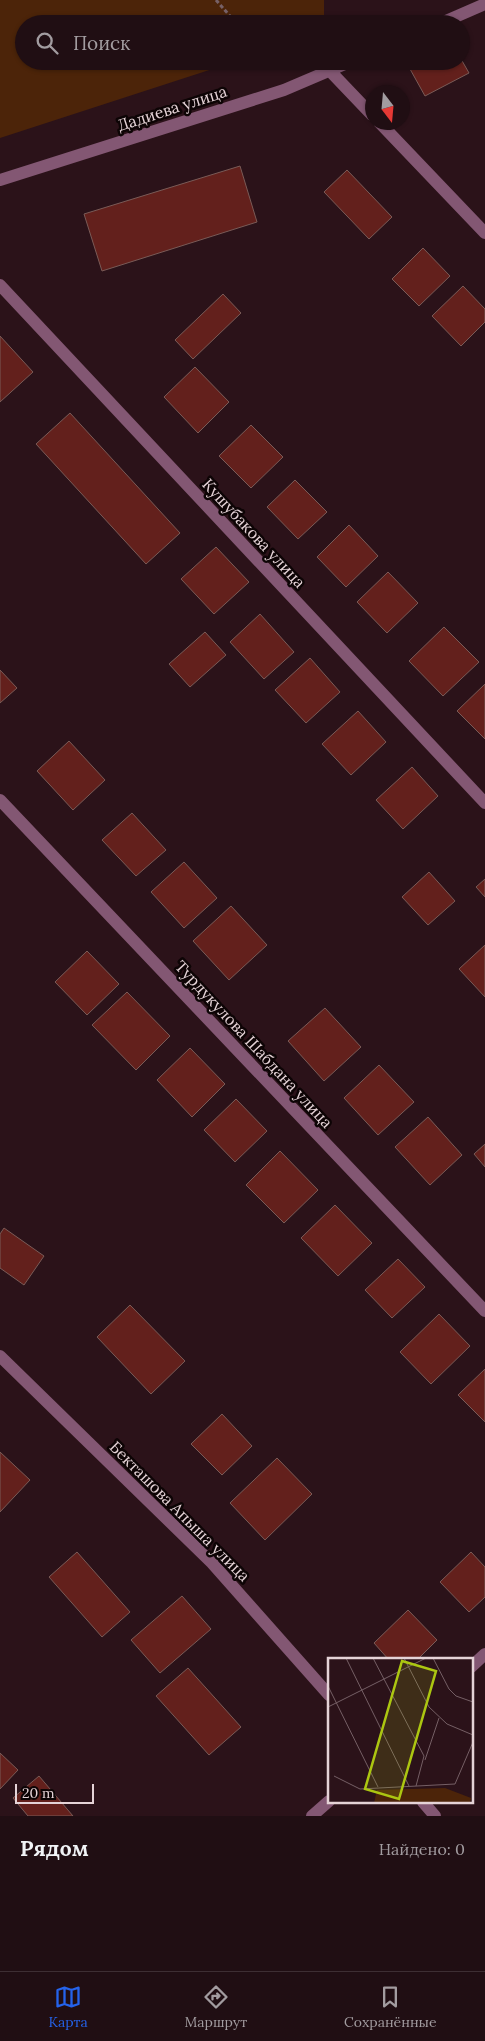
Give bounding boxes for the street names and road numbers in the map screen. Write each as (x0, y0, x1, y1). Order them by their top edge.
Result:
street label: Дадиева улица (115, 81, 229, 135)
street label: Кушубакова улица (198, 474, 310, 592)
street label: Турдукулова Шабдана улица (171, 956, 337, 1132)
street label: Бекташова Апыша улица (106, 1437, 254, 1585)

